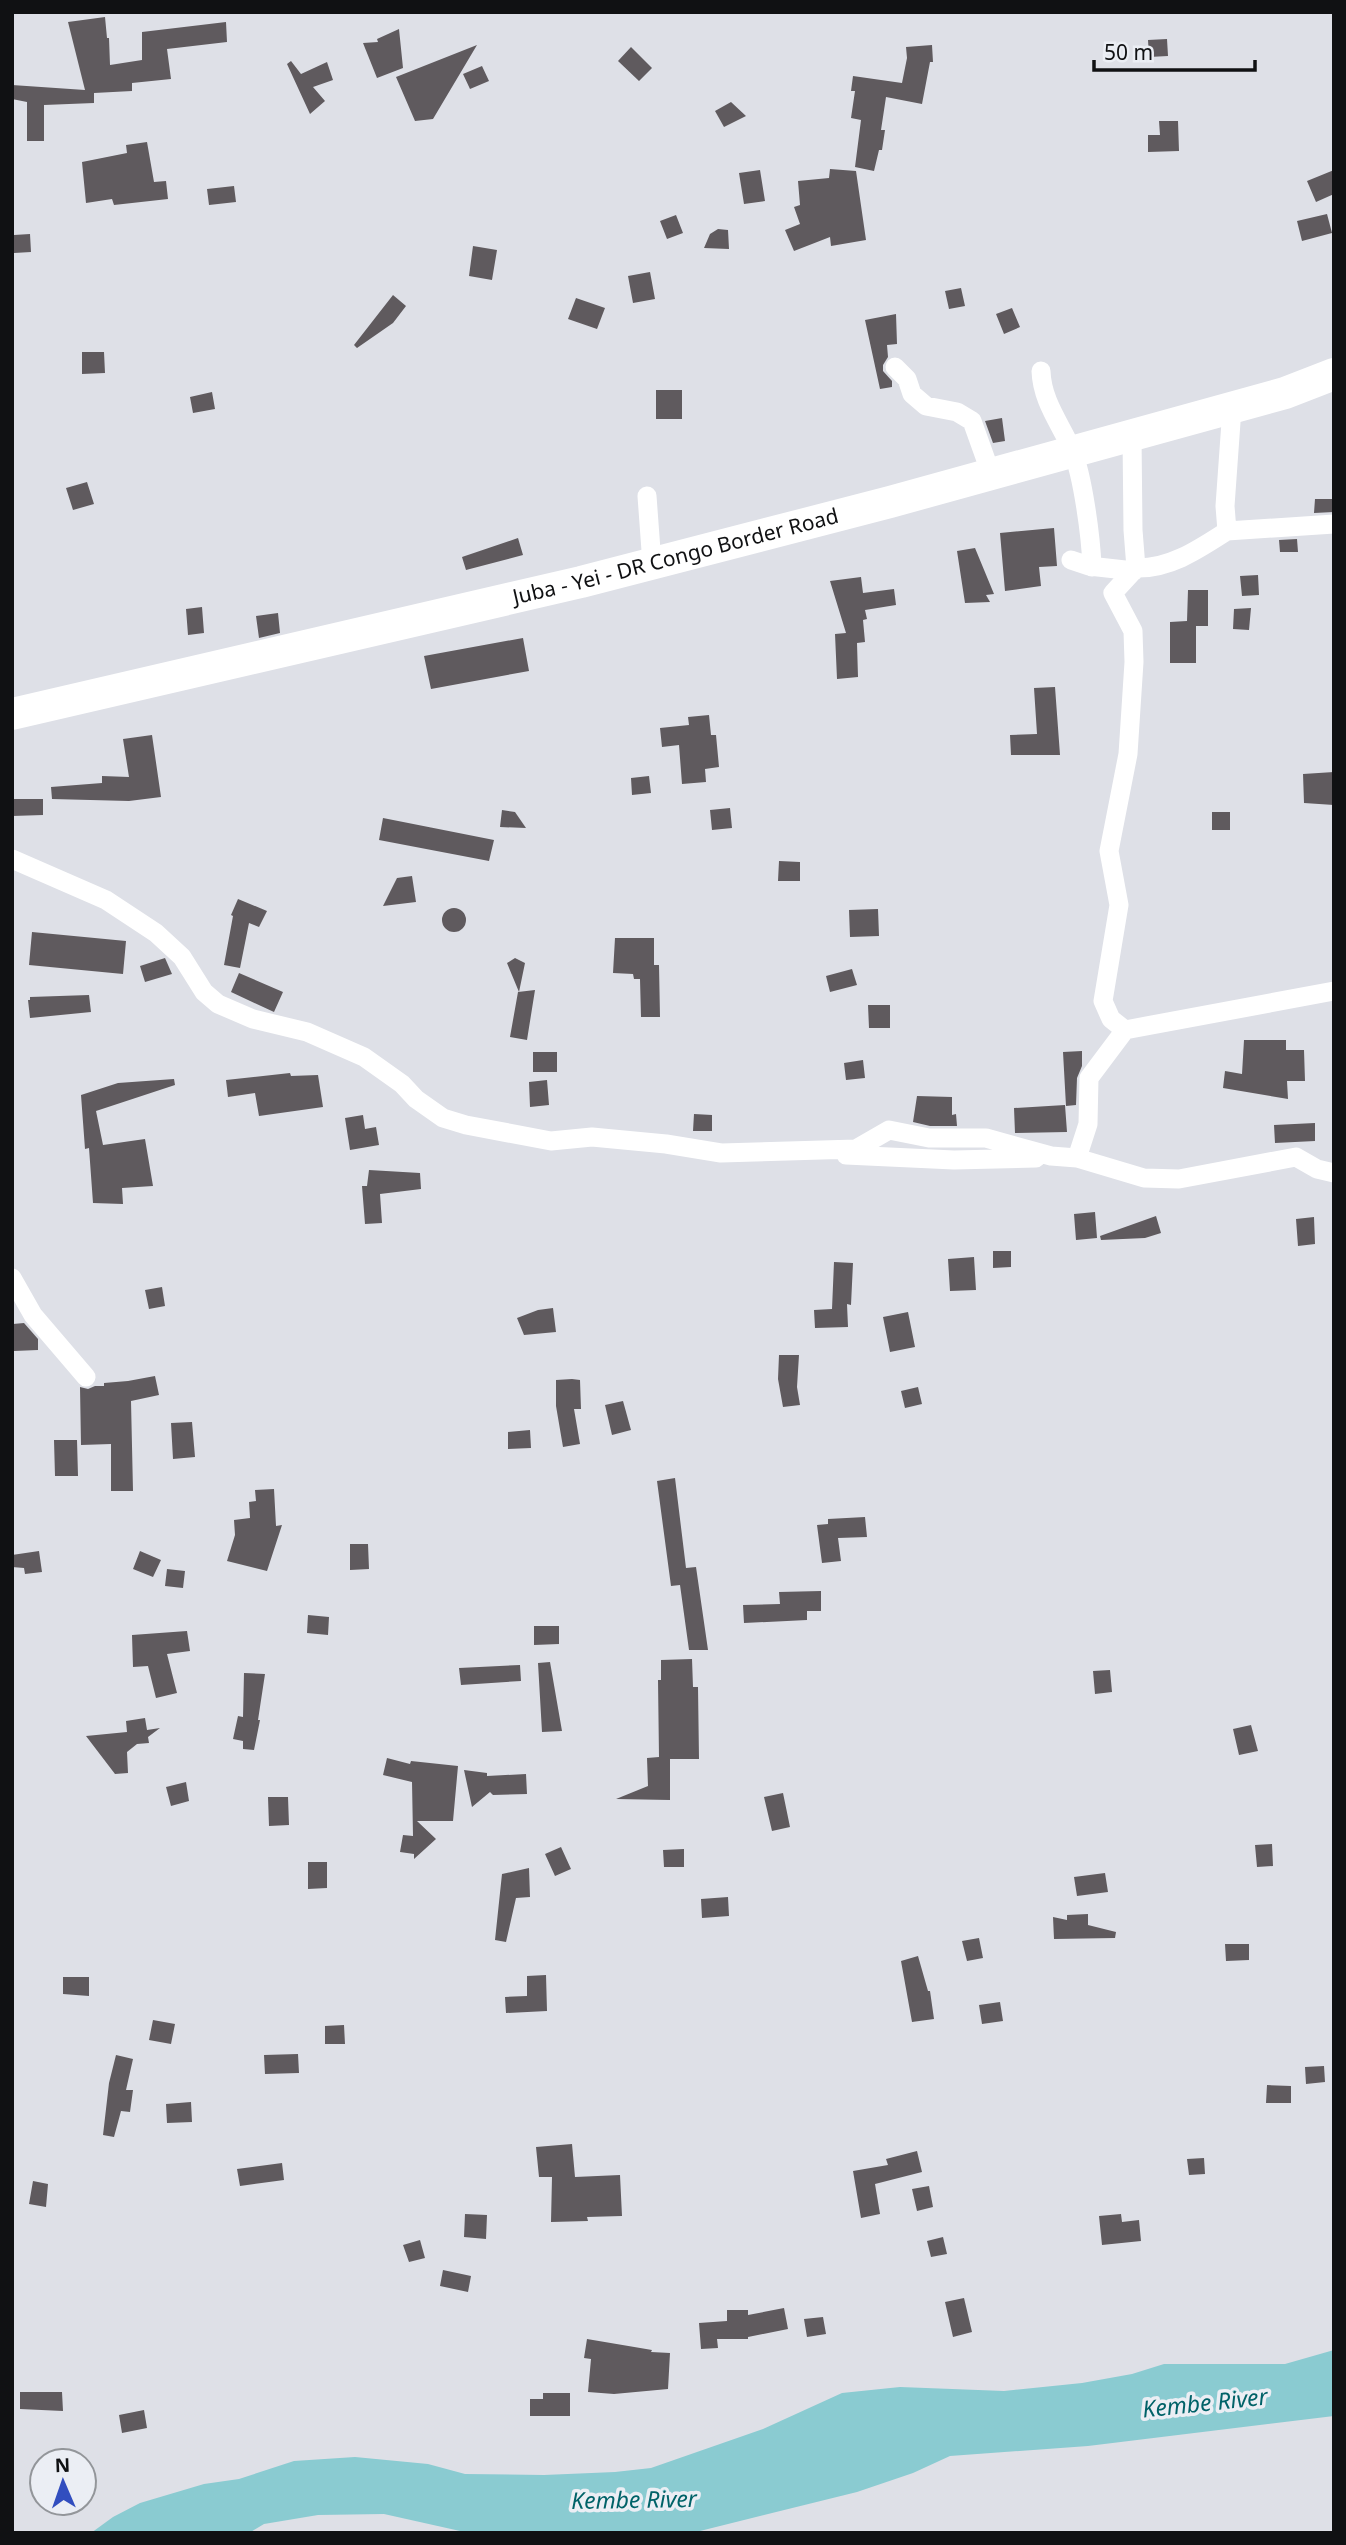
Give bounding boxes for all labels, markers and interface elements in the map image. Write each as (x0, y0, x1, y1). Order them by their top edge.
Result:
scale bar (1094, 28, 1255, 72)
text: 50 m (1104, 38, 1153, 66)
street label: Juba - Yei - DR Congo Border Road (508, 501, 841, 611)
water label: Kembe River (1141, 2379, 1270, 2424)
north arrow (28, 2447, 98, 2517)
text: N (54, 2452, 71, 2478)
water label: Kembe River (571, 2482, 698, 2516)

